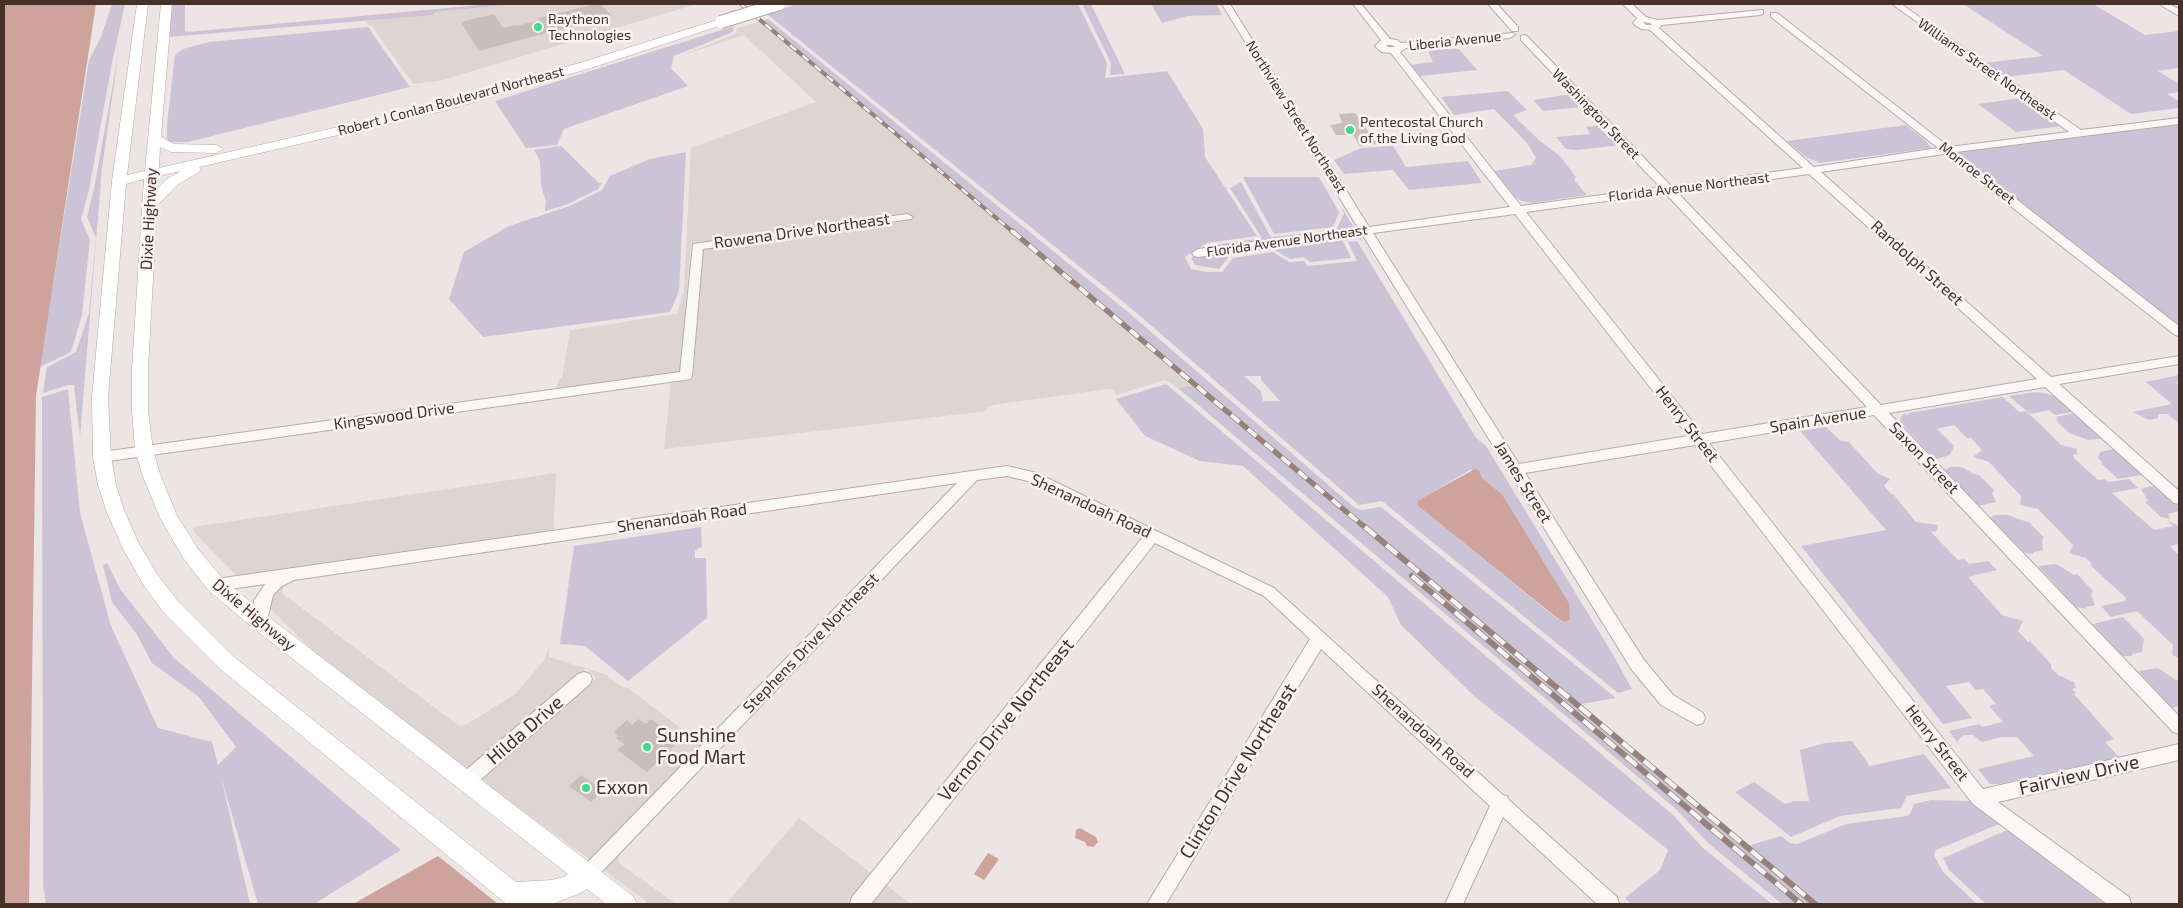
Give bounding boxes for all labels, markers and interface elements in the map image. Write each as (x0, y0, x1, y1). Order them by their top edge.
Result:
place label: Raytheon Technologies (548, 11, 631, 44)
street label: Williams Street Northeast (1914, 15, 2060, 123)
marker: Raytheon Technologies (532, 21, 544, 33)
street label: Liberia Avenue (1408, 28, 1502, 54)
street label: Northview Street Northeast (1242, 38, 1350, 196)
street label: Robert J Conlan Boulevard Northeast (336, 63, 566, 139)
street label: Washington Street (1549, 65, 1643, 163)
place label: Pentecostal Church of the Living God (1360, 114, 1483, 146)
marker: Pentecostal Church of the Living God (1344, 124, 1356, 136)
street label: Monroe Street (1936, 138, 2018, 208)
street label: Dixie Highway (137, 167, 161, 271)
street label: Florida Avenue Northeast (1607, 169, 1771, 205)
street label: Rowena Drive Northeast (713, 209, 891, 253)
street label: Randolph Street (1867, 217, 1967, 309)
street label: Florida Avenue Northeast (1206, 221, 1368, 261)
street label: Henry Street (1651, 382, 1723, 466)
street label: Kingswood Drive (332, 398, 456, 434)
street label: Spain Avenue (1768, 403, 1868, 437)
street label: Saxon Street (1885, 418, 1963, 498)
street label: James Street (1490, 437, 1556, 527)
street label: Shenandoah Road (1028, 470, 1154, 542)
street label: Shenandoah Road (616, 499, 748, 537)
street label: Stephens Drive Northeast (739, 569, 883, 717)
street label: Dixie Highway (209, 575, 299, 655)
street label: Vernon Drive Northeast (933, 634, 1079, 806)
street label: Clinton Drive Northeast (1175, 679, 1301, 863)
street label: Shenandoah Road (1368, 680, 1478, 782)
street label: Hilda Drive (482, 691, 568, 769)
street label: Henry Street (1901, 701, 1973, 785)
place label: Sunshine Food Mart (657, 725, 746, 769)
marker: Sunshine Food Mart (641, 741, 653, 753)
street label: Fairview Drive (2017, 750, 2141, 800)
place label: Exxon (596, 777, 648, 799)
marker: Exxon (580, 782, 592, 794)

